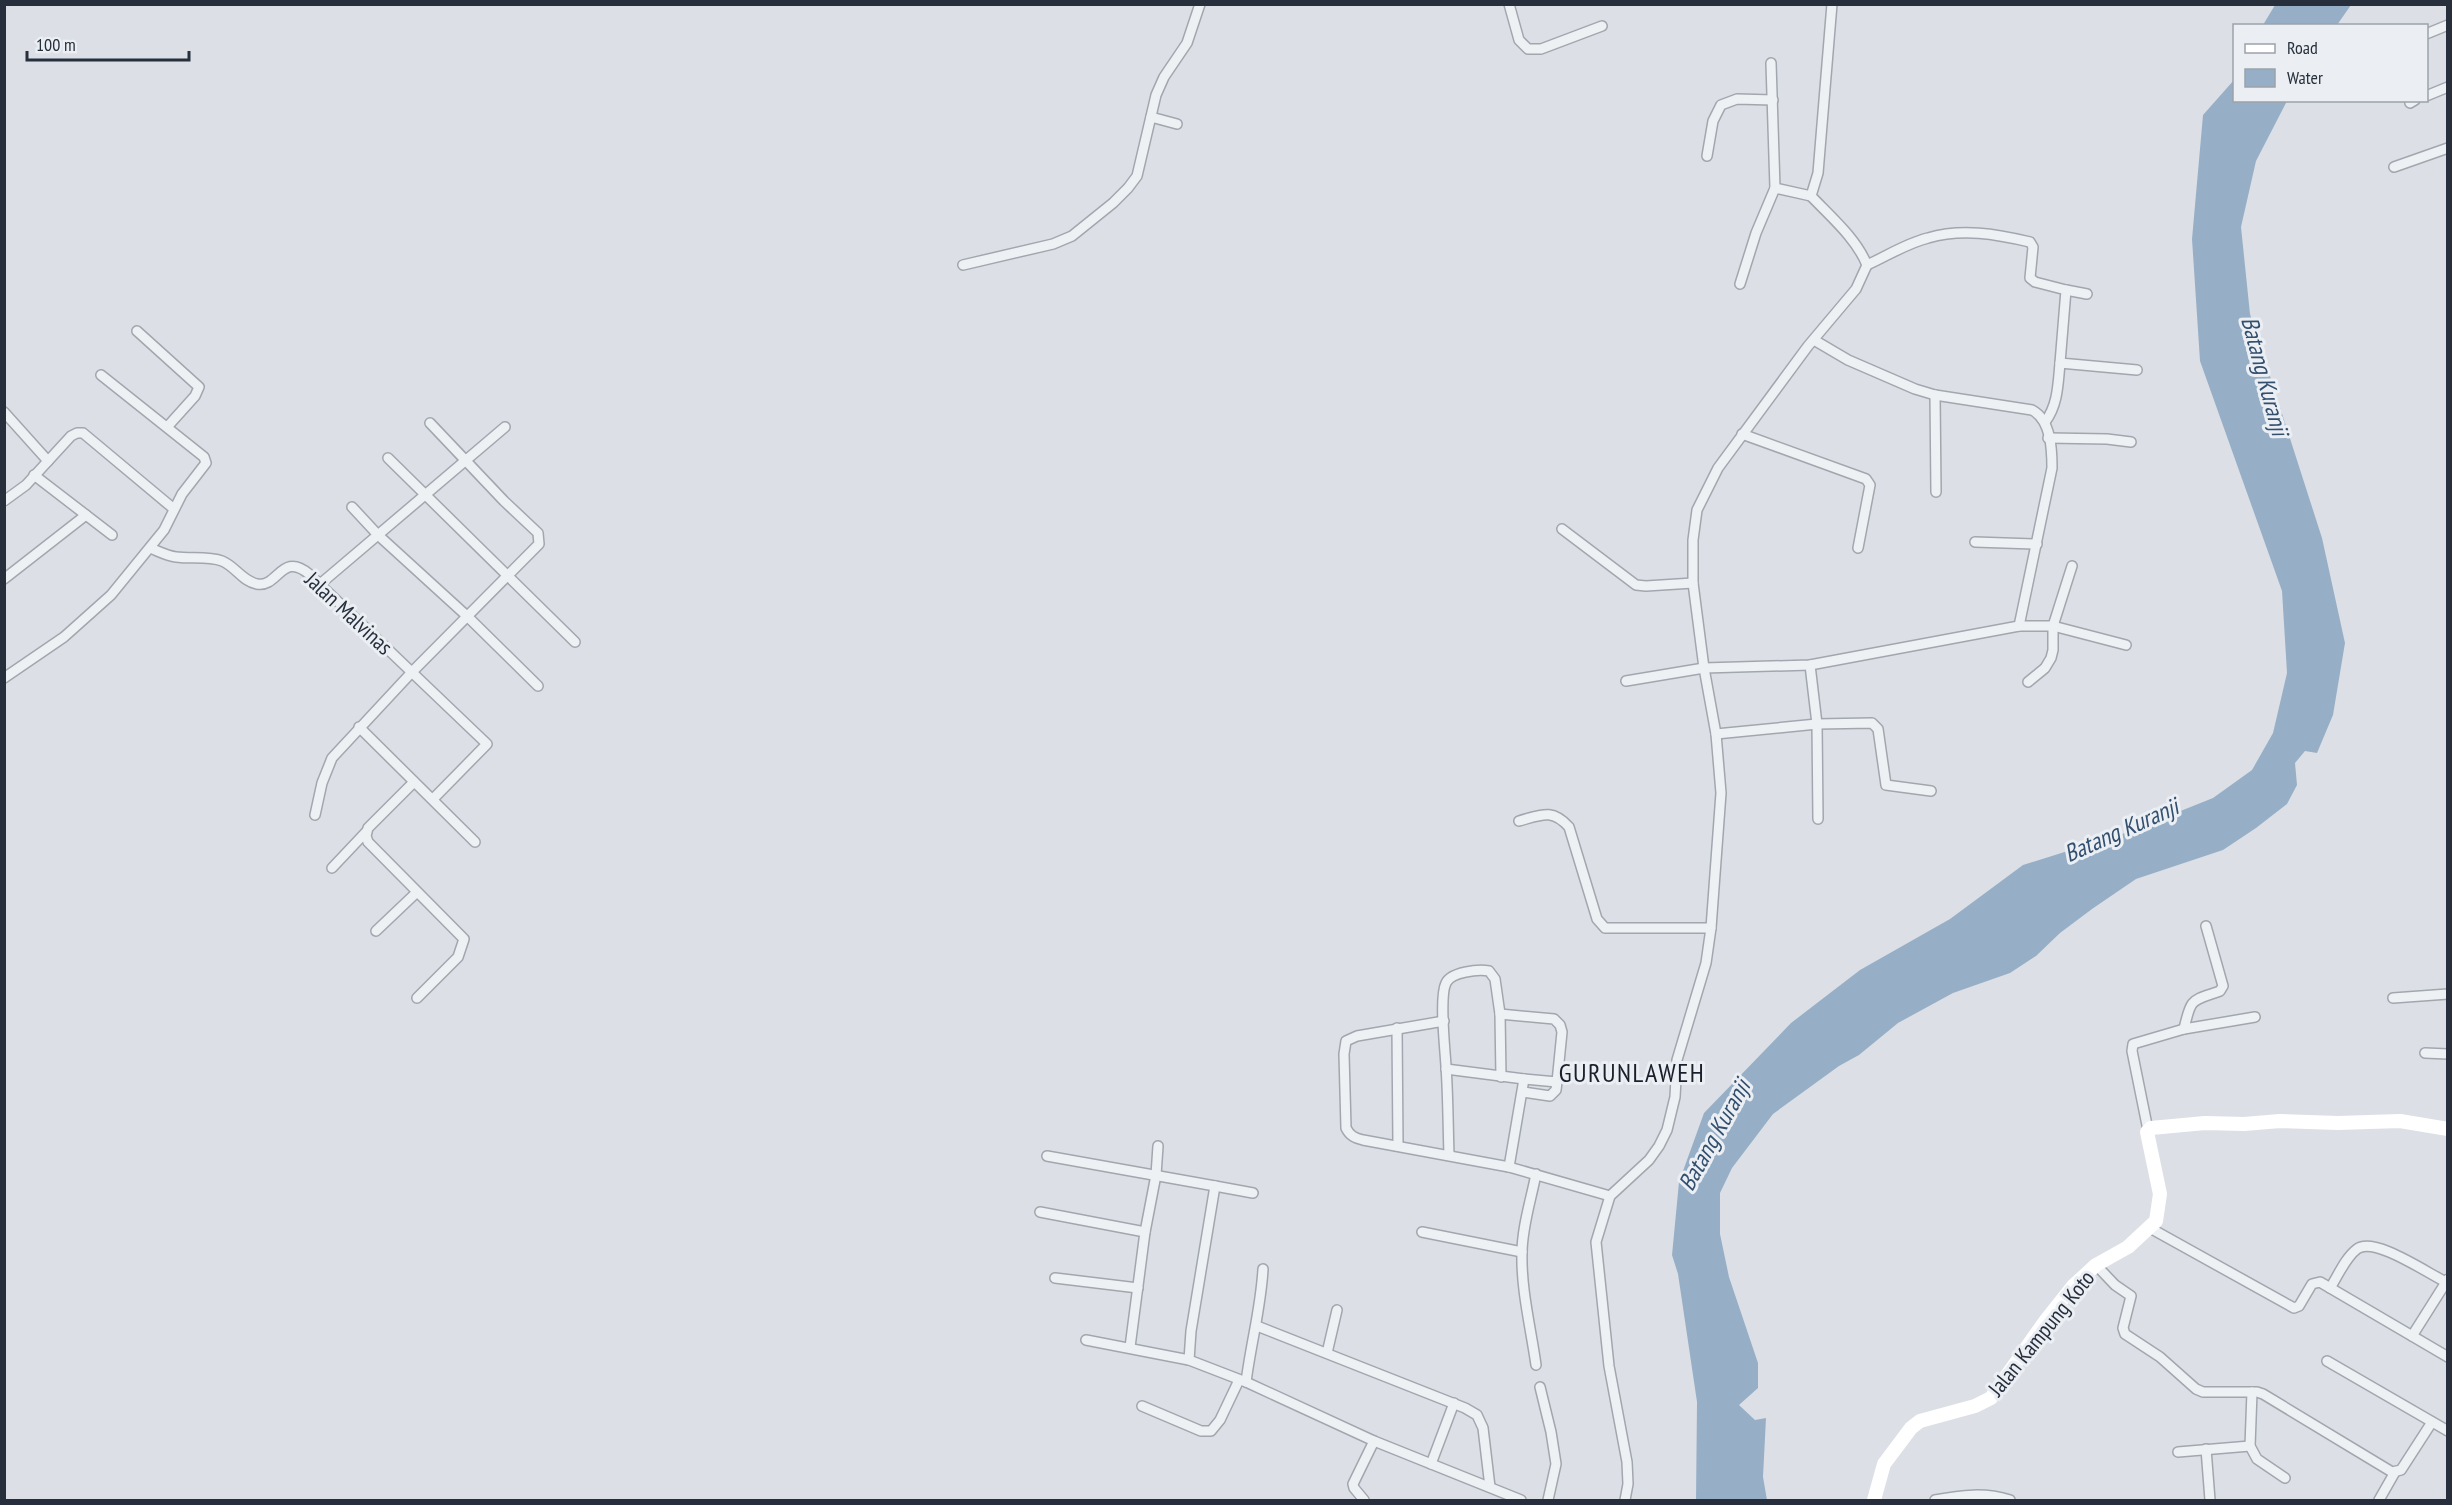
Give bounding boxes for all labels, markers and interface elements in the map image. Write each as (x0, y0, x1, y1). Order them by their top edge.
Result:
scale bar (27, 24, 189, 62)
legend (2233, 24, 2428, 102)
text: 100 m (36, 33, 76, 56)
text: Road (2287, 36, 2318, 59)
text: Water (2287, 66, 2323, 89)
water label: Batang Kuranji (2234, 313, 2296, 442)
street label: Jalan Malvinas (299, 565, 399, 661)
water label: Batang Kuranji (2059, 790, 2186, 869)
district label: GURUNLAWEH (1559, 1056, 1705, 1089)
water label: Batang Kuranji (1671, 1072, 1758, 1196)
street label: Jalan Kampung Koto (1981, 1264, 2100, 1402)

